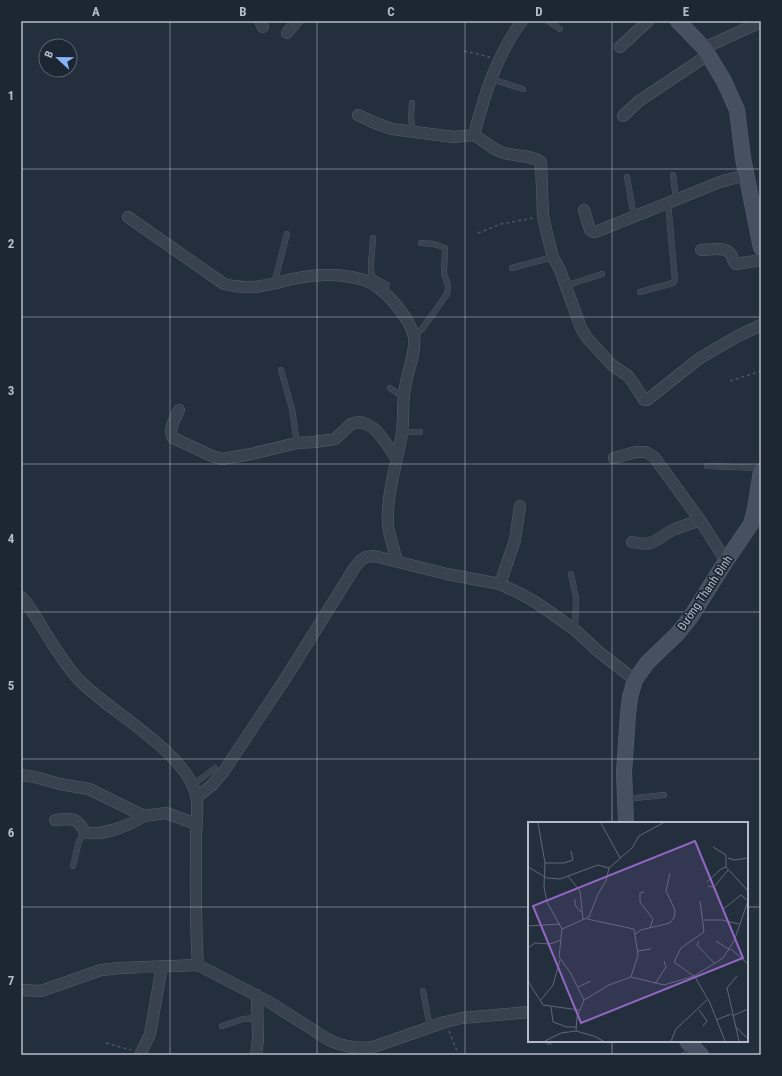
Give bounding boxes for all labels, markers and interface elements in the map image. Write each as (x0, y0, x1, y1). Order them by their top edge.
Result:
text: A (92, 4, 100, 19)
text: B (239, 4, 247, 19)
text: C (387, 4, 395, 19)
text: D (535, 4, 543, 19)
text: E (683, 4, 690, 19)
north arrow (38, 38, 78, 78)
text: B (42, 49, 56, 60)
text: 1 (8, 88, 14, 103)
text: 2 (8, 236, 15, 251)
text: 3 (8, 383, 14, 398)
text: 4 (8, 531, 15, 546)
street label: Đường Thanh Đình (675, 553, 735, 633)
text: 5 (8, 678, 15, 693)
inset map (528, 822, 748, 1042)
text: 6 (8, 825, 15, 840)
text: 7 (8, 973, 15, 988)

